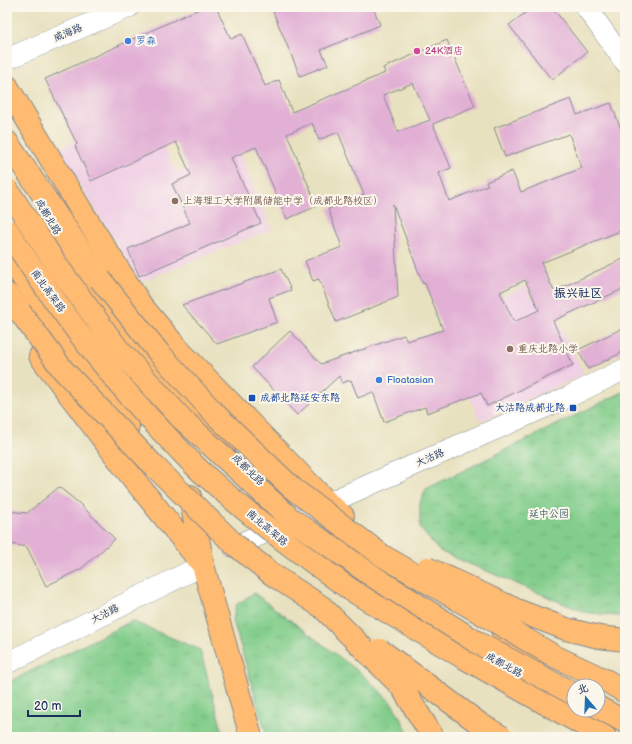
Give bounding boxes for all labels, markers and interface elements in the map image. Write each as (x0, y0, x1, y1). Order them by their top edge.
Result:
street label: 威海路 (52, 22, 84, 44)
place label: 罗森 (136, 35, 156, 47)
marker: 罗森 (123, 36, 133, 46)
place label: 24K酒店 (425, 45, 463, 57)
marker: 24K酒店 (412, 46, 422, 56)
place label: 上海理工大学附属储能中学（成都北路校区） (183, 195, 383, 207)
marker: 上海理工大学附属储能中学（成都北路校区） (170, 196, 180, 206)
street label: 成都北路 (33, 197, 63, 237)
street label: 南北高架路 (28, 267, 68, 315)
district label: 振兴社区 (554, 286, 602, 301)
place label: 重庆北路小学 (518, 343, 578, 355)
marker: 重庆北路小学 (505, 344, 515, 354)
place label: Floatasian (387, 374, 434, 386)
marker: Floatasian (374, 375, 384, 385)
place label: 成都北路延安东路 (260, 392, 340, 404)
marker: 成都北路延安东路 (247, 393, 257, 403)
place label: 大沽路成都北路 (495, 402, 565, 414)
marker: 大沽路成都北路 (568, 403, 578, 413)
street label: 大沽路 (414, 446, 446, 470)
street label: 成都北路 (229, 452, 267, 488)
street label: 南北高架路 (244, 507, 290, 549)
park label: 延中公园 (529, 508, 569, 520)
street label: 大沽路 (89, 602, 121, 626)
street label: 成都北路 (484, 650, 524, 680)
north arrow (566, 678, 606, 718)
text: 北 (576, 681, 590, 697)
scale bar (28, 692, 80, 718)
text: 20 m (34, 699, 61, 714)

